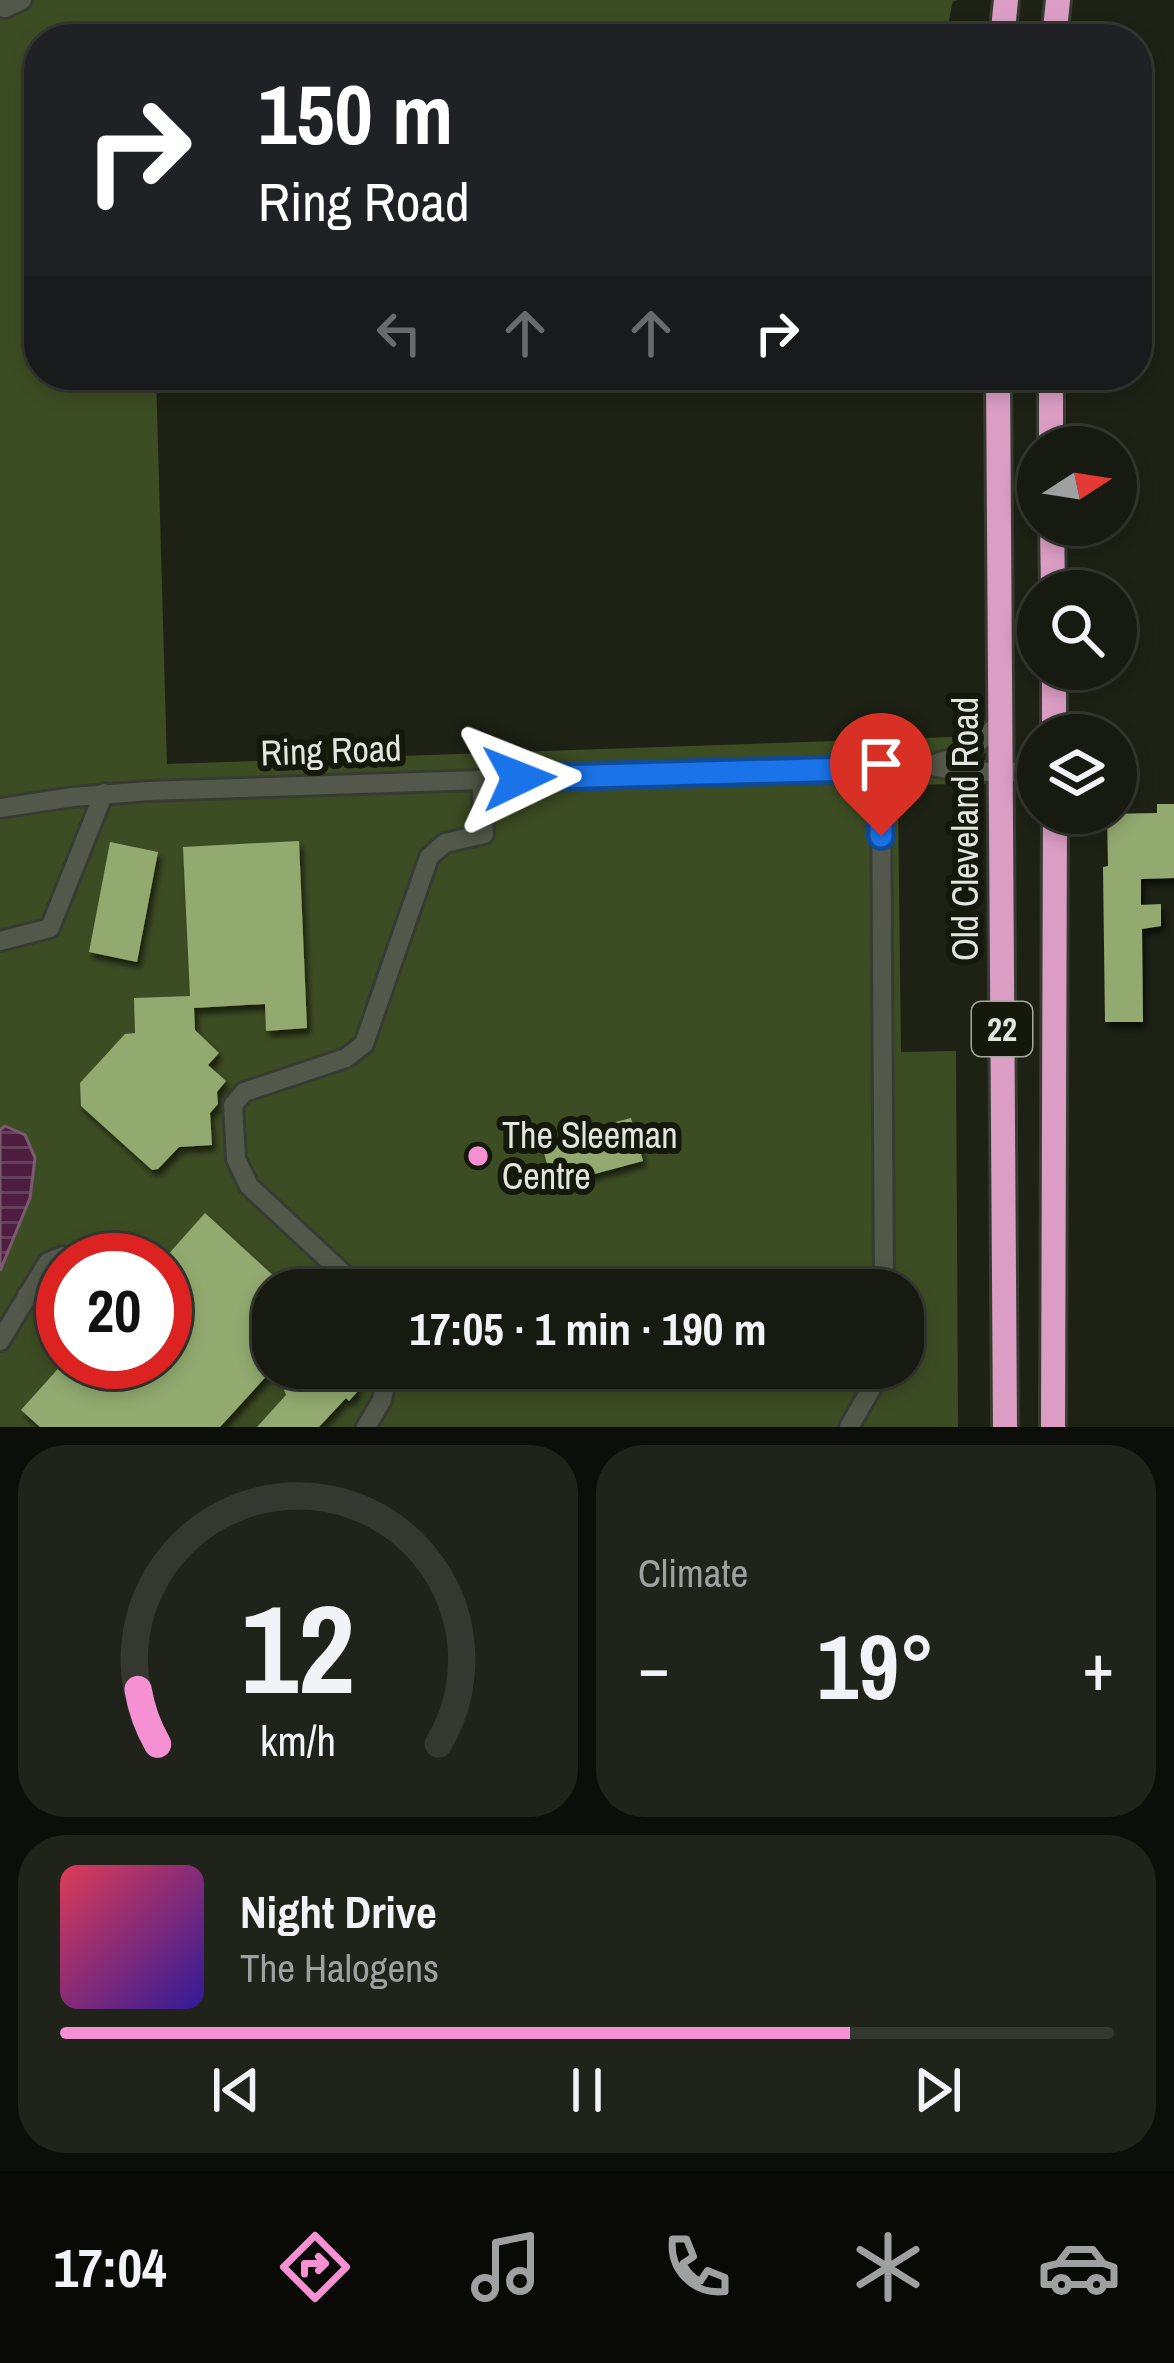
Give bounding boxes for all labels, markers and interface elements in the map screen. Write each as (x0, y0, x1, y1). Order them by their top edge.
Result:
text: 150 m (258, 57, 453, 170)
icon: right (60, 72, 216, 228)
text: Ring Road (258, 165, 470, 238)
icon: left (366, 300, 432, 366)
icon: ahead (492, 300, 558, 366)
icon: ahead (618, 300, 684, 366)
icon: right (744, 300, 810, 366)
north arrow (1017, 426, 1137, 546)
map controls (1017, 426, 1137, 834)
button: search (1017, 570, 1137, 690)
street label: Old Cleveland Road (941, 697, 989, 961)
pin (830, 713, 932, 836)
button: layers (1017, 714, 1137, 834)
position arrow (456, 715, 582, 841)
street label: Ring Road (260, 724, 402, 776)
icon: arrive (848, 731, 914, 797)
road number: 22 (972, 1002, 1032, 1056)
place label: The Sleeman Centre (502, 1111, 678, 1200)
marker: The Sleeman Centre (465, 1143, 491, 1169)
speed limit sign: 20 (36, 1233, 192, 1389)
text: 17:05 · 1 min · 190 m (410, 1298, 766, 1359)
text: Climate (638, 1547, 748, 1599)
text: 12 (241, 1564, 355, 1732)
text: 19° (817, 1606, 935, 1727)
text: − (638, 1622, 670, 1711)
text: + (1082, 1622, 1114, 1711)
text: km/h (260, 1712, 336, 1769)
text: Night Drive (240, 1881, 437, 1942)
text: The Halogens (240, 1942, 439, 1994)
icon: previous (203, 2057, 269, 2123)
icon: pause (554, 2057, 620, 2123)
icon: next (905, 2057, 971, 2123)
icon: directions (273, 2225, 357, 2309)
icon: music (464, 2225, 548, 2309)
icon: phone (655, 2225, 739, 2309)
icon: climate (846, 2225, 930, 2309)
icon: car (1037, 2225, 1121, 2309)
text: 17:04 (53, 2231, 167, 2304)

